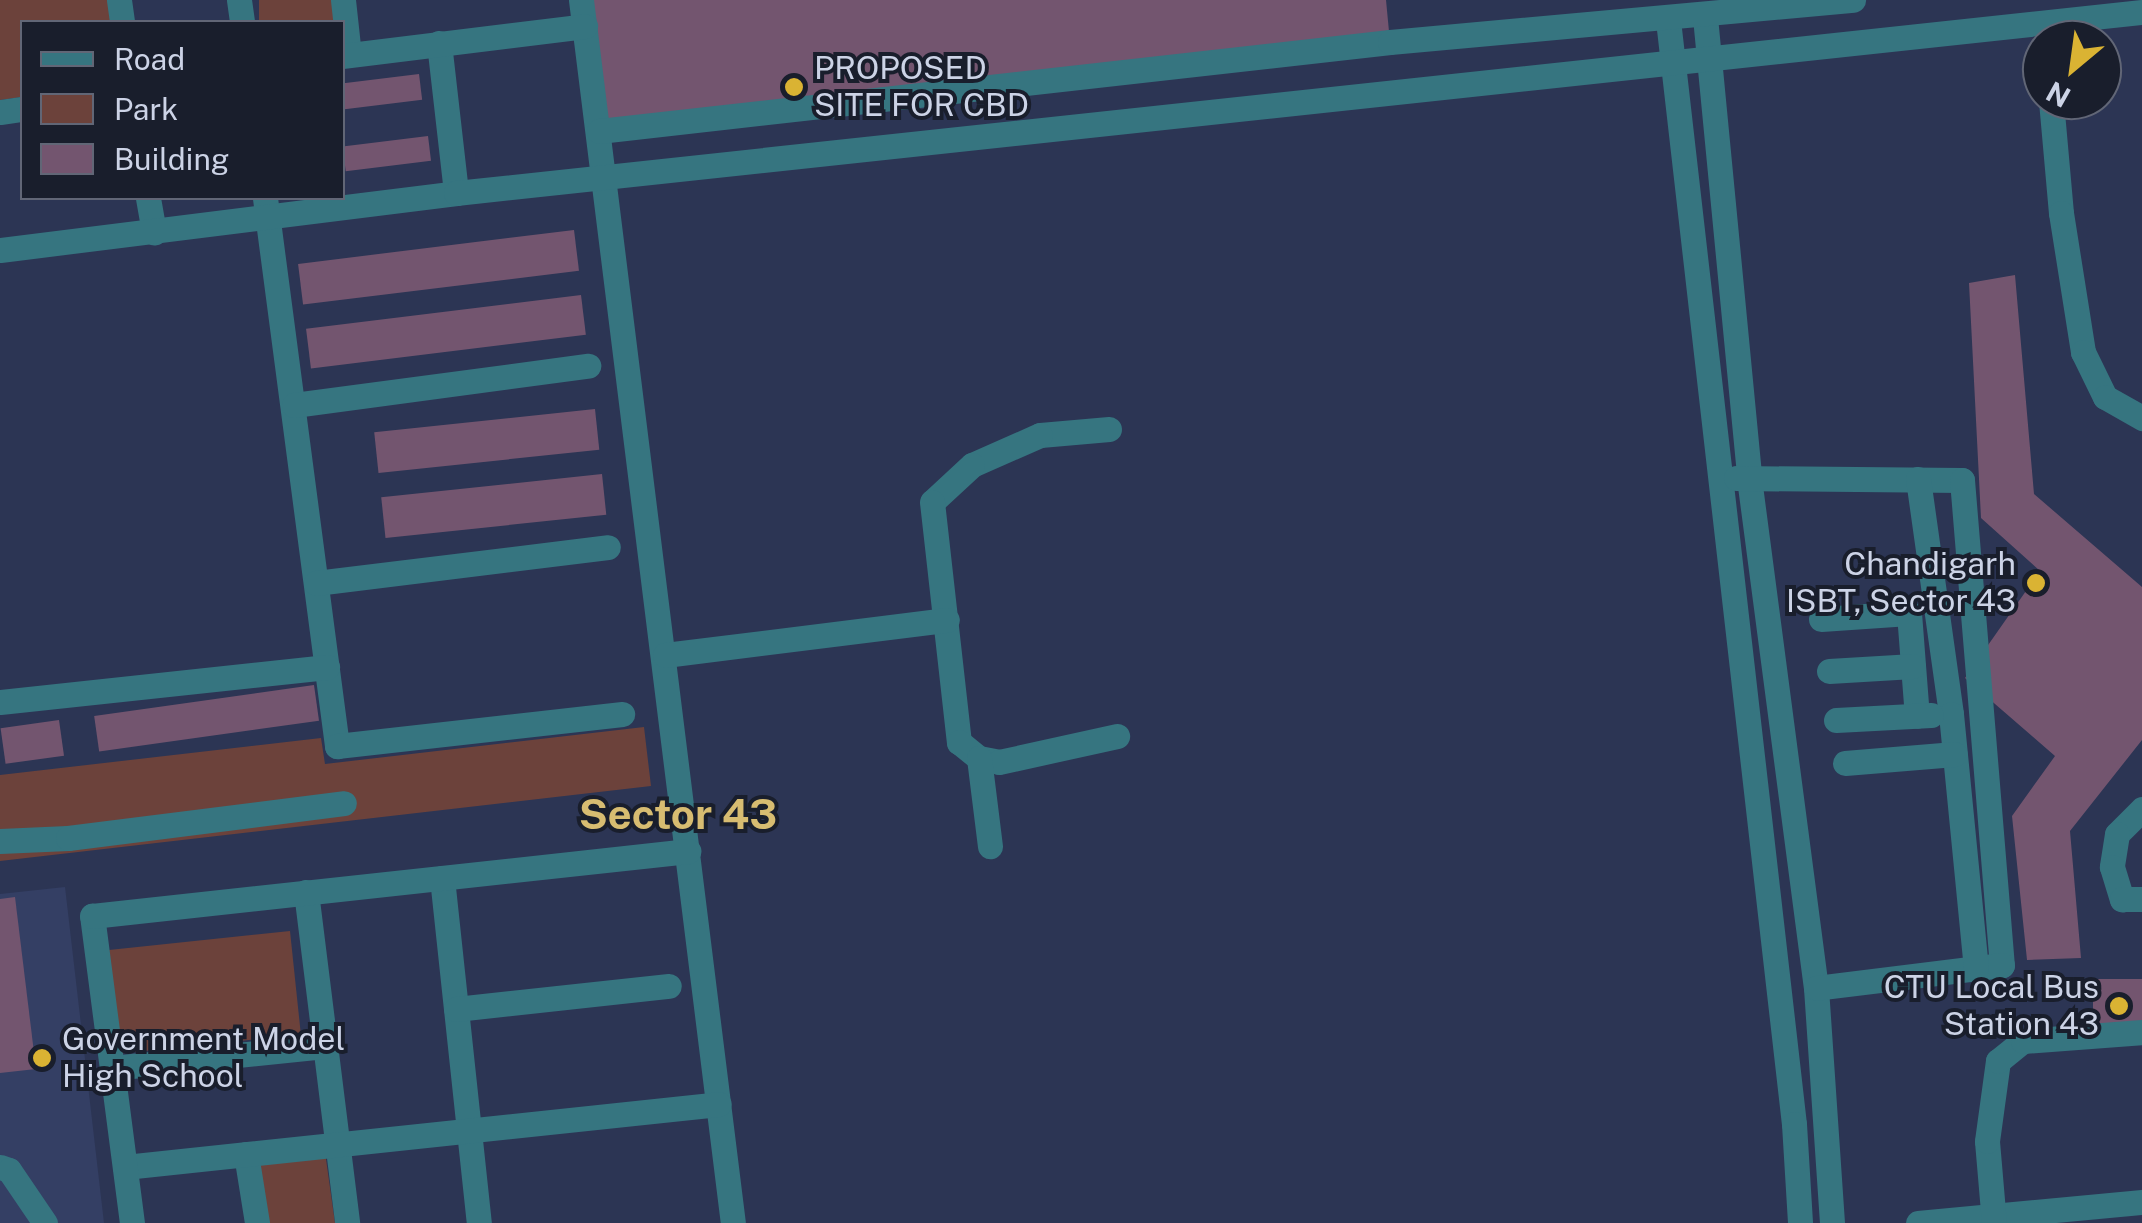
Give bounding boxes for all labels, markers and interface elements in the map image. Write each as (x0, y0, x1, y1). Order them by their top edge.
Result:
legend (20, 20, 345, 200)
north arrow (2022, 20, 2122, 120)
text: Road (114, 41, 185, 77)
place label: PROPOSED SITE FOR CBD (814, 50, 1029, 125)
text: N (2041, 75, 2076, 115)
marker: PROPOSED SITE FOR CBD (783, 76, 805, 98)
text: Park (114, 91, 178, 127)
text: Building (114, 141, 229, 177)
place label: Chandigarh ISBT, Sector 43 (1786, 546, 2016, 621)
marker: Chandigarh ISBT, Sector 43 (2025, 572, 2047, 594)
district label: Sector 43 (579, 789, 777, 839)
place label: CTU Local Bus Station 43 (1884, 969, 2099, 1044)
marker: CTU Local Bus Station 43 (2108, 995, 2130, 1017)
place label: Government Model High School (62, 1021, 345, 1096)
marker: Government Model High School (31, 1047, 53, 1069)

